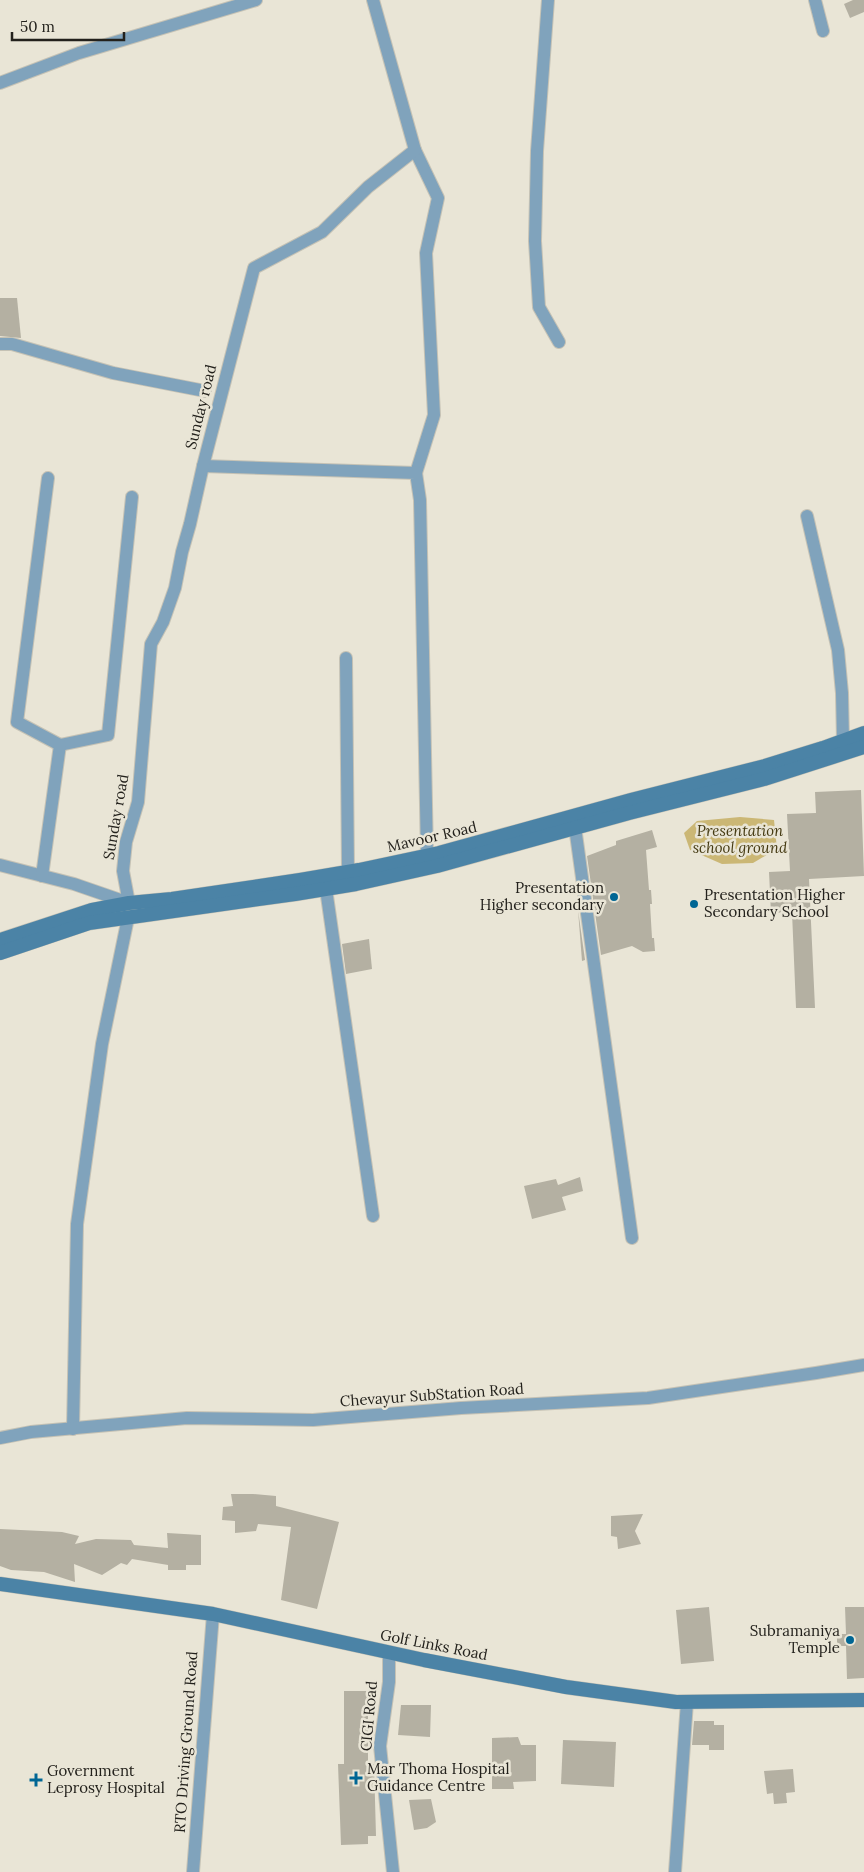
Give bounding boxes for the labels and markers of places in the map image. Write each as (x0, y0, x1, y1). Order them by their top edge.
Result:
place label: Presentation Higher secondary (480, 878, 604, 914)
place label: Presentation Higher Secondary School (704, 885, 846, 921)
marker: Presentation Higher secondary (608, 891, 620, 903)
marker: Presentation Higher Secondary School (688, 898, 700, 910)
place label: Subramaniya Temple (750, 1621, 840, 1657)
marker: Subramaniya Temple (844, 1634, 856, 1646)
place label: Mar Thoma Hospital Guidance Centre (367, 1759, 510, 1795)
place label: Government Leprosy Hospital (47, 1761, 165, 1797)
marker: Mar Thoma Hospital Guidance Centre (349, 1771, 363, 1785)
marker: Government Leprosy Hospital (29, 1773, 43, 1787)

